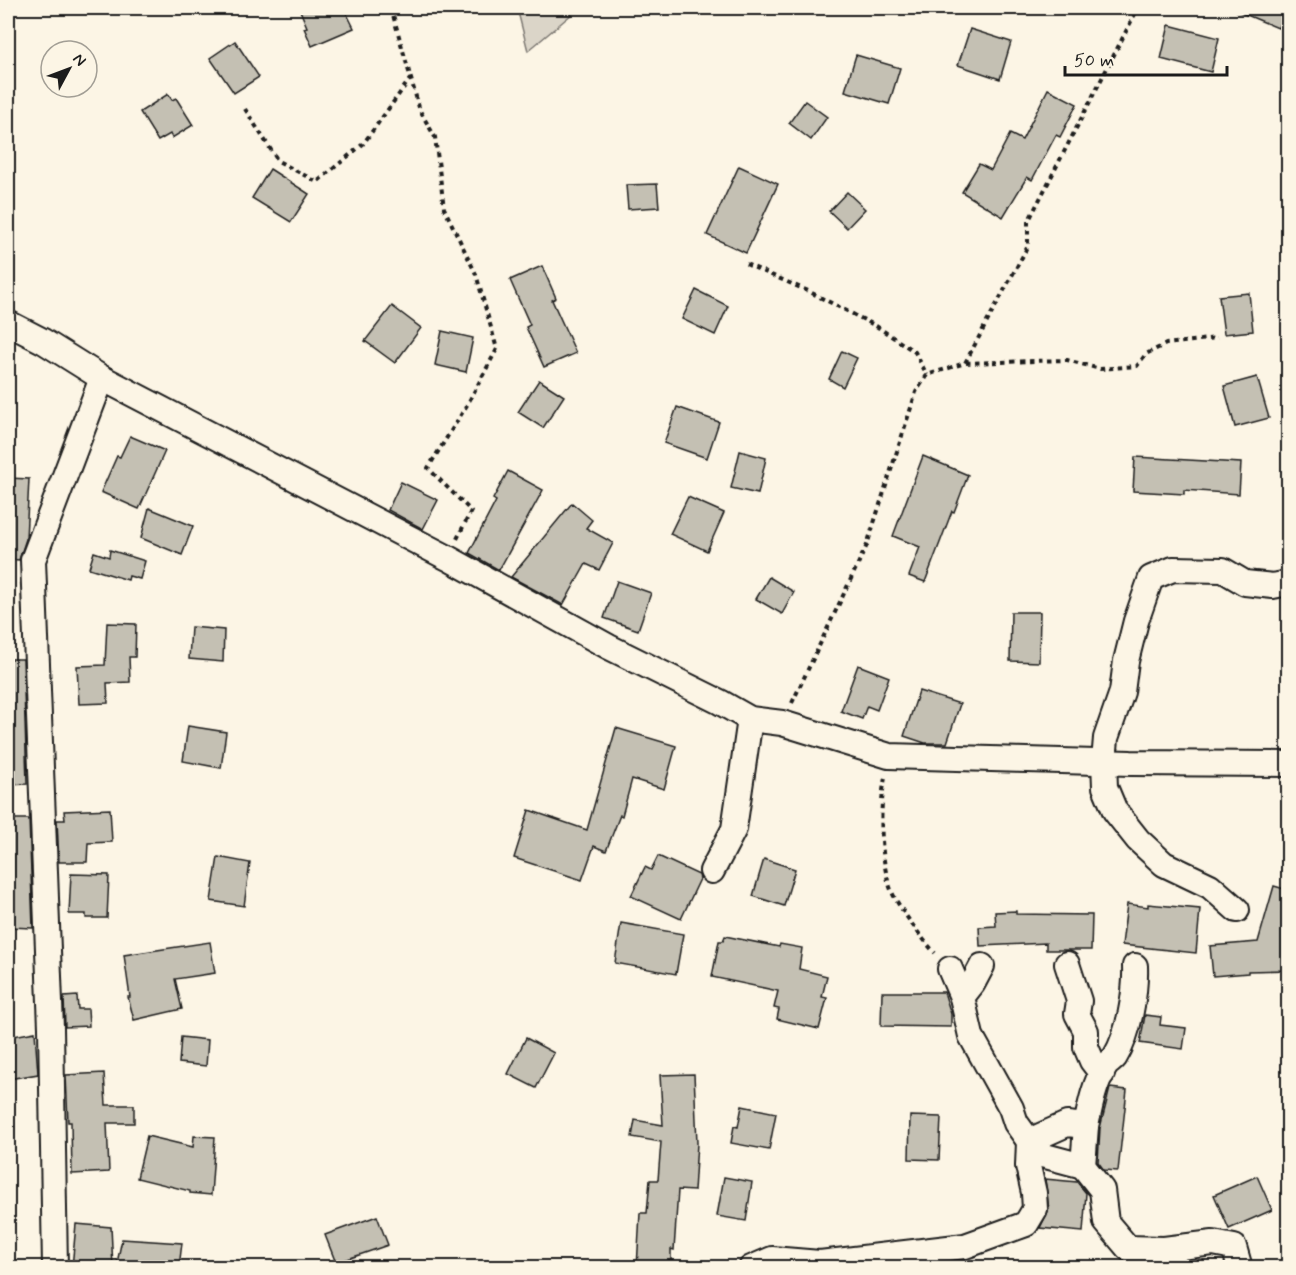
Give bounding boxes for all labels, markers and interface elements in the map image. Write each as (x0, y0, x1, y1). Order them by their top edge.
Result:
north arrow (39, 39, 99, 99)
scale bar (1065, 39, 1227, 77)
text: N (68, 49, 91, 71)
text: 50 m (1074, 49, 1114, 73)

